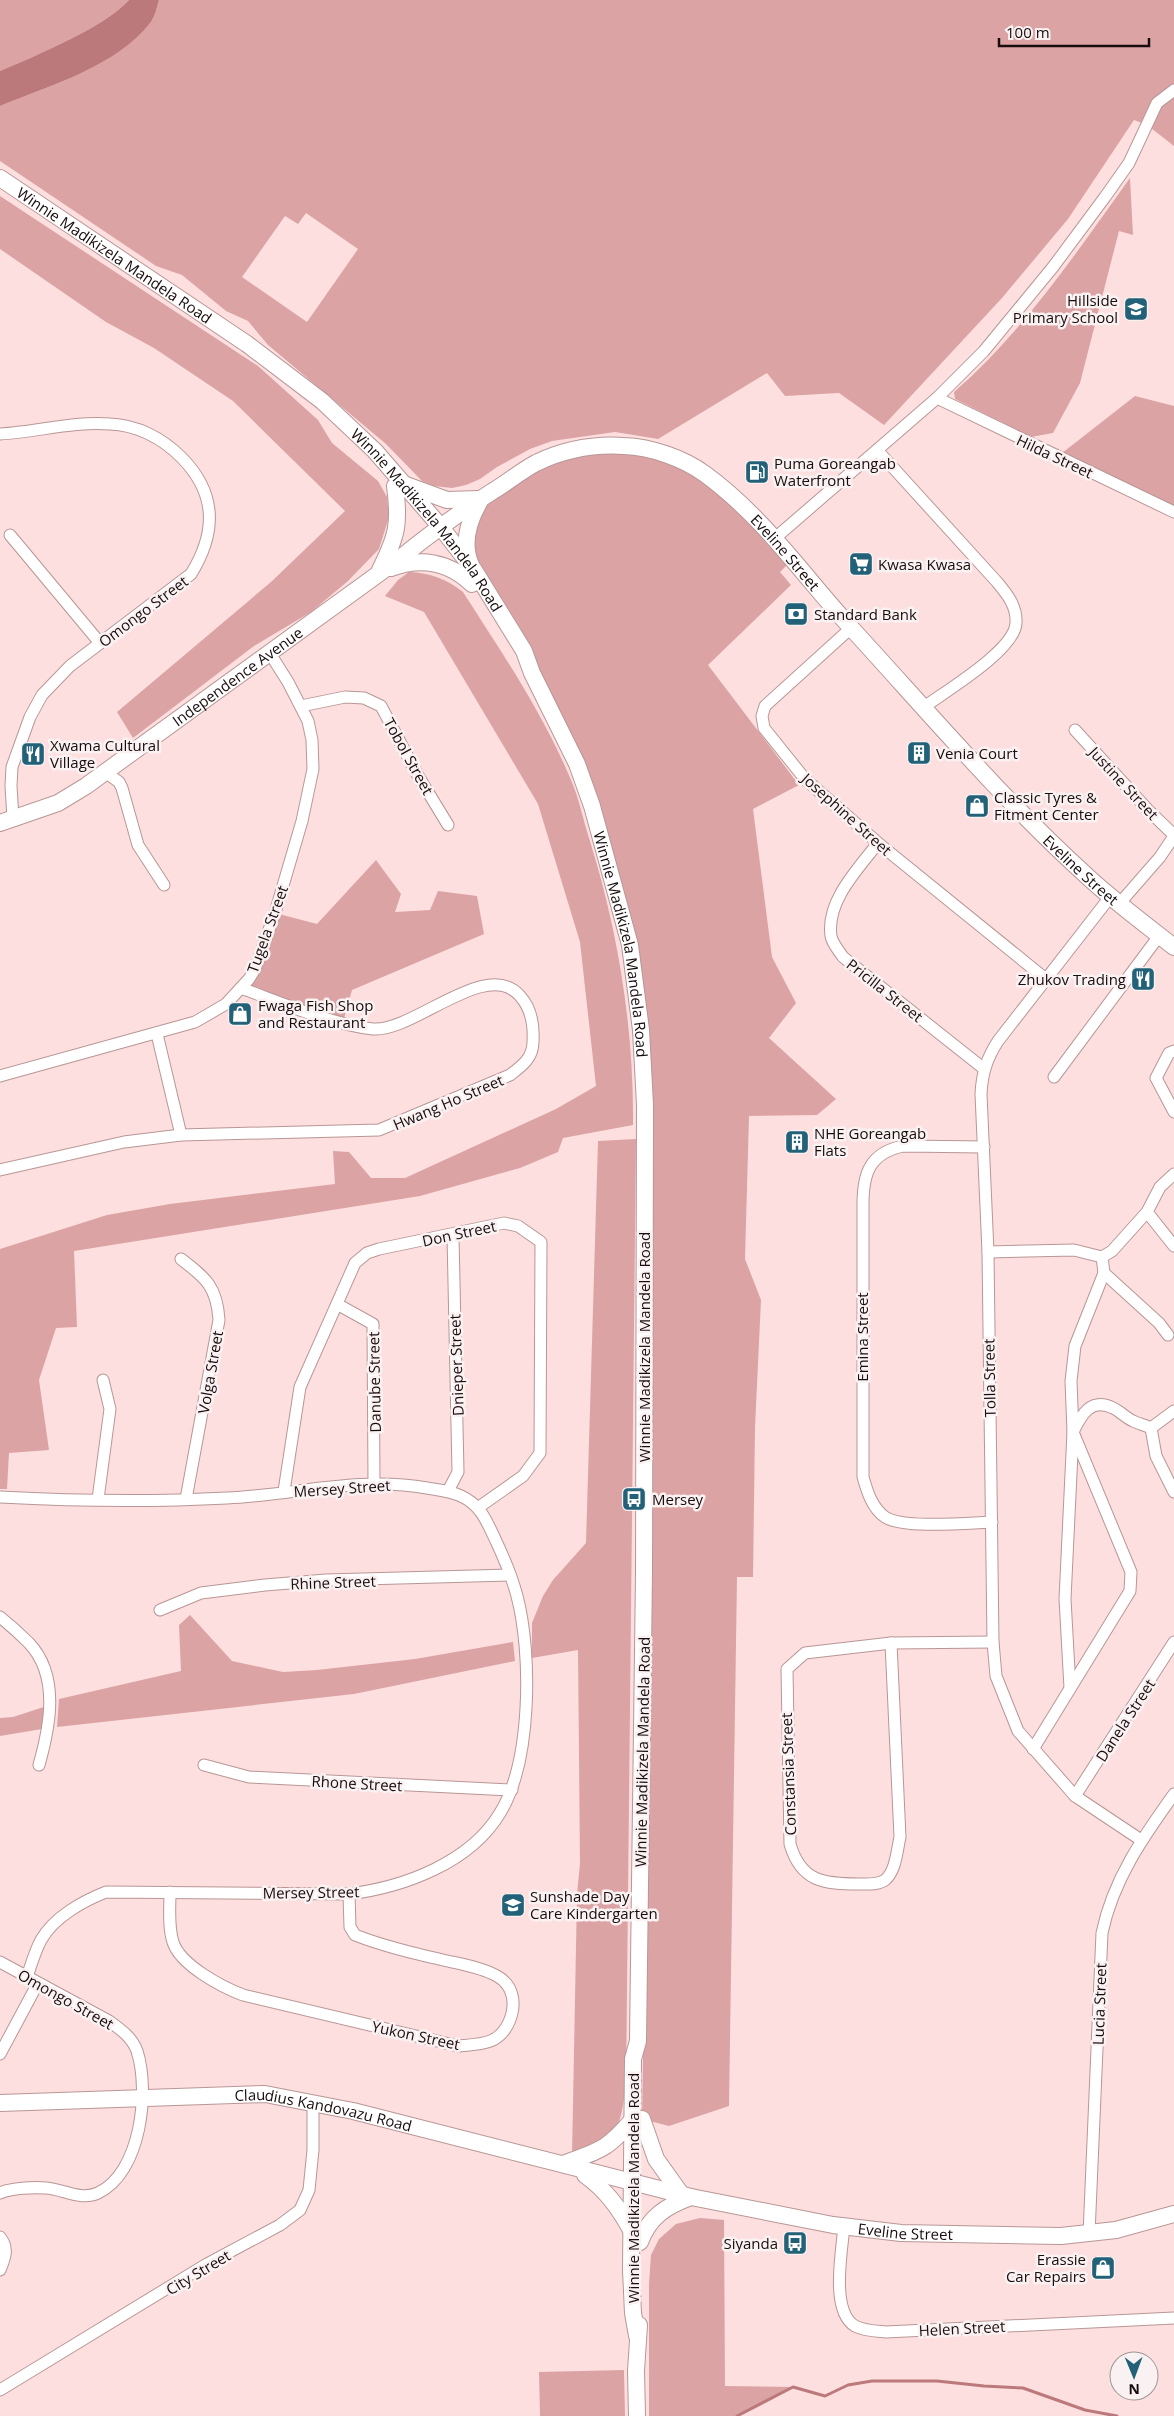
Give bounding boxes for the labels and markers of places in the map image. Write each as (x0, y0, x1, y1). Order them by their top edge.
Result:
place label: Hillside Primary School (1013, 290, 1118, 327)
school or university icon: Hillside Primary School (1123, 296, 1149, 322)
place label: Puma Goreangab Waterfront (774, 453, 896, 490)
fuel station icon: Puma Goreangab Waterfront (744, 459, 770, 485)
supermarket icon: Kwasa Kwasa (848, 551, 874, 577)
place label: Kwasa Kwasa (878, 554, 971, 574)
bank icon: Standard Bank (783, 601, 809, 627)
place label: Standard Bank (814, 604, 917, 624)
place label: Xwama Cultural Village (50, 735, 160, 772)
building icon: Venia Court (906, 740, 932, 766)
restaurant icon: Xwama Cultural Village (20, 741, 46, 767)
place label: Venia Court (936, 743, 1018, 763)
place label: Classic Tyres & Fitment Center (994, 787, 1099, 824)
shop icon: Classic Tyres & Fitment Center (964, 793, 990, 819)
restaurant icon: Zhukov Trading (1130, 966, 1156, 992)
place label: Zhukov Trading (1018, 969, 1126, 989)
place label: Fwaga Fish Shop and Restaurant (258, 995, 373, 1032)
shop icon: Fwaga Fish Shop and Restaurant (227, 1001, 253, 1027)
place label: NHE Goreangab Flats (814, 1123, 926, 1160)
building icon: NHE Goreangab Flats (784, 1129, 810, 1155)
bus stop icon: Mersey (621, 1486, 647, 1512)
place label: Mersey (652, 1489, 704, 1509)
place label: Sunshade Day Care Kindergarten (530, 1886, 658, 1923)
school or university icon: Sunshade Day Care Kindergarten (500, 1892, 526, 1918)
bus stop icon: Siyanda (782, 2230, 808, 2256)
place label: Siyanda (723, 2233, 778, 2253)
place label: Erassie Car Repairs (1006, 2249, 1086, 2286)
shop icon: Erassie Car Repairs (1090, 2255, 1116, 2281)

